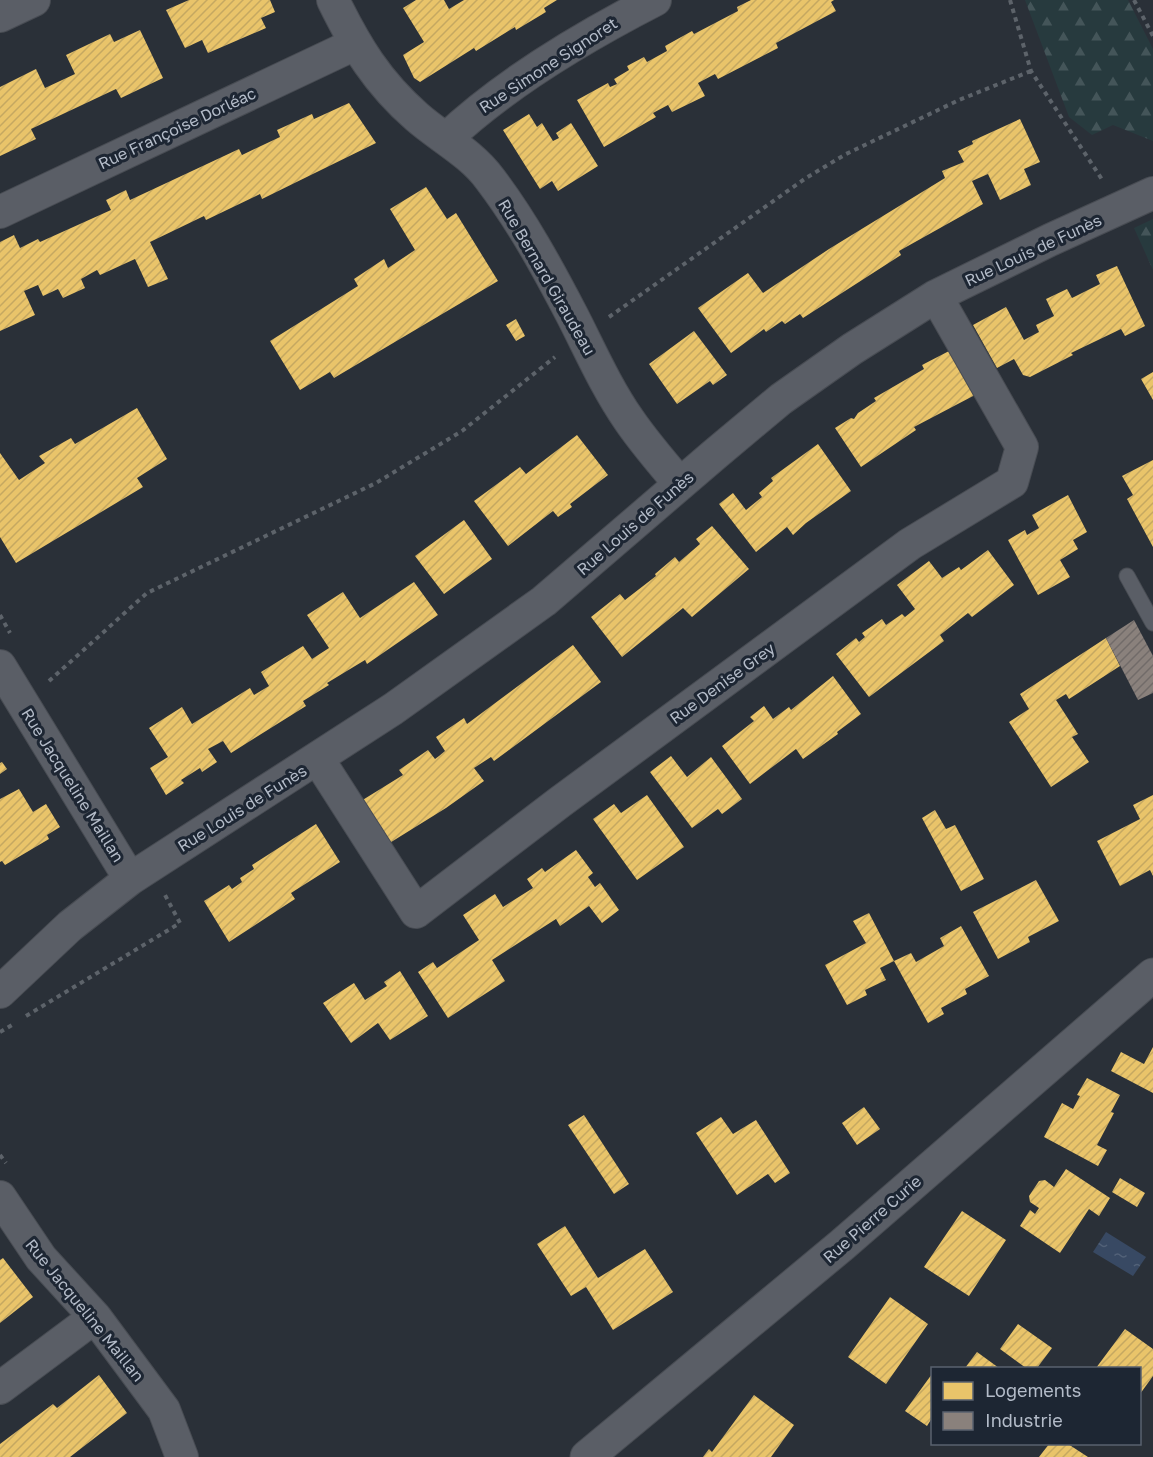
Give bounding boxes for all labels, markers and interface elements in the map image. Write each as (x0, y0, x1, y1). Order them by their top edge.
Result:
street label: Rue Simone Signoret (475, 13, 621, 117)
street label: Rue Françoise Dorléac (95, 83, 259, 173)
street label: Rue Bernard Giraudeau (494, 195, 600, 359)
street label: Rue Louis de Funès (962, 210, 1104, 290)
street label: Rue Louis de Funès (572, 467, 698, 579)
street label: Rue Denise Grey (665, 638, 779, 728)
street label: Rue Jacqueline Maillan (17, 704, 129, 866)
street label: Rue Louis de Funès (174, 760, 310, 856)
street label: Rue Pierre Curie (819, 1171, 925, 1267)
street label: Rue Jacqueline Maillan (21, 1235, 149, 1385)
legend (931, 1367, 1141, 1445)
text: Logements (985, 1379, 1081, 1401)
text: Industrie (985, 1409, 1063, 1431)

